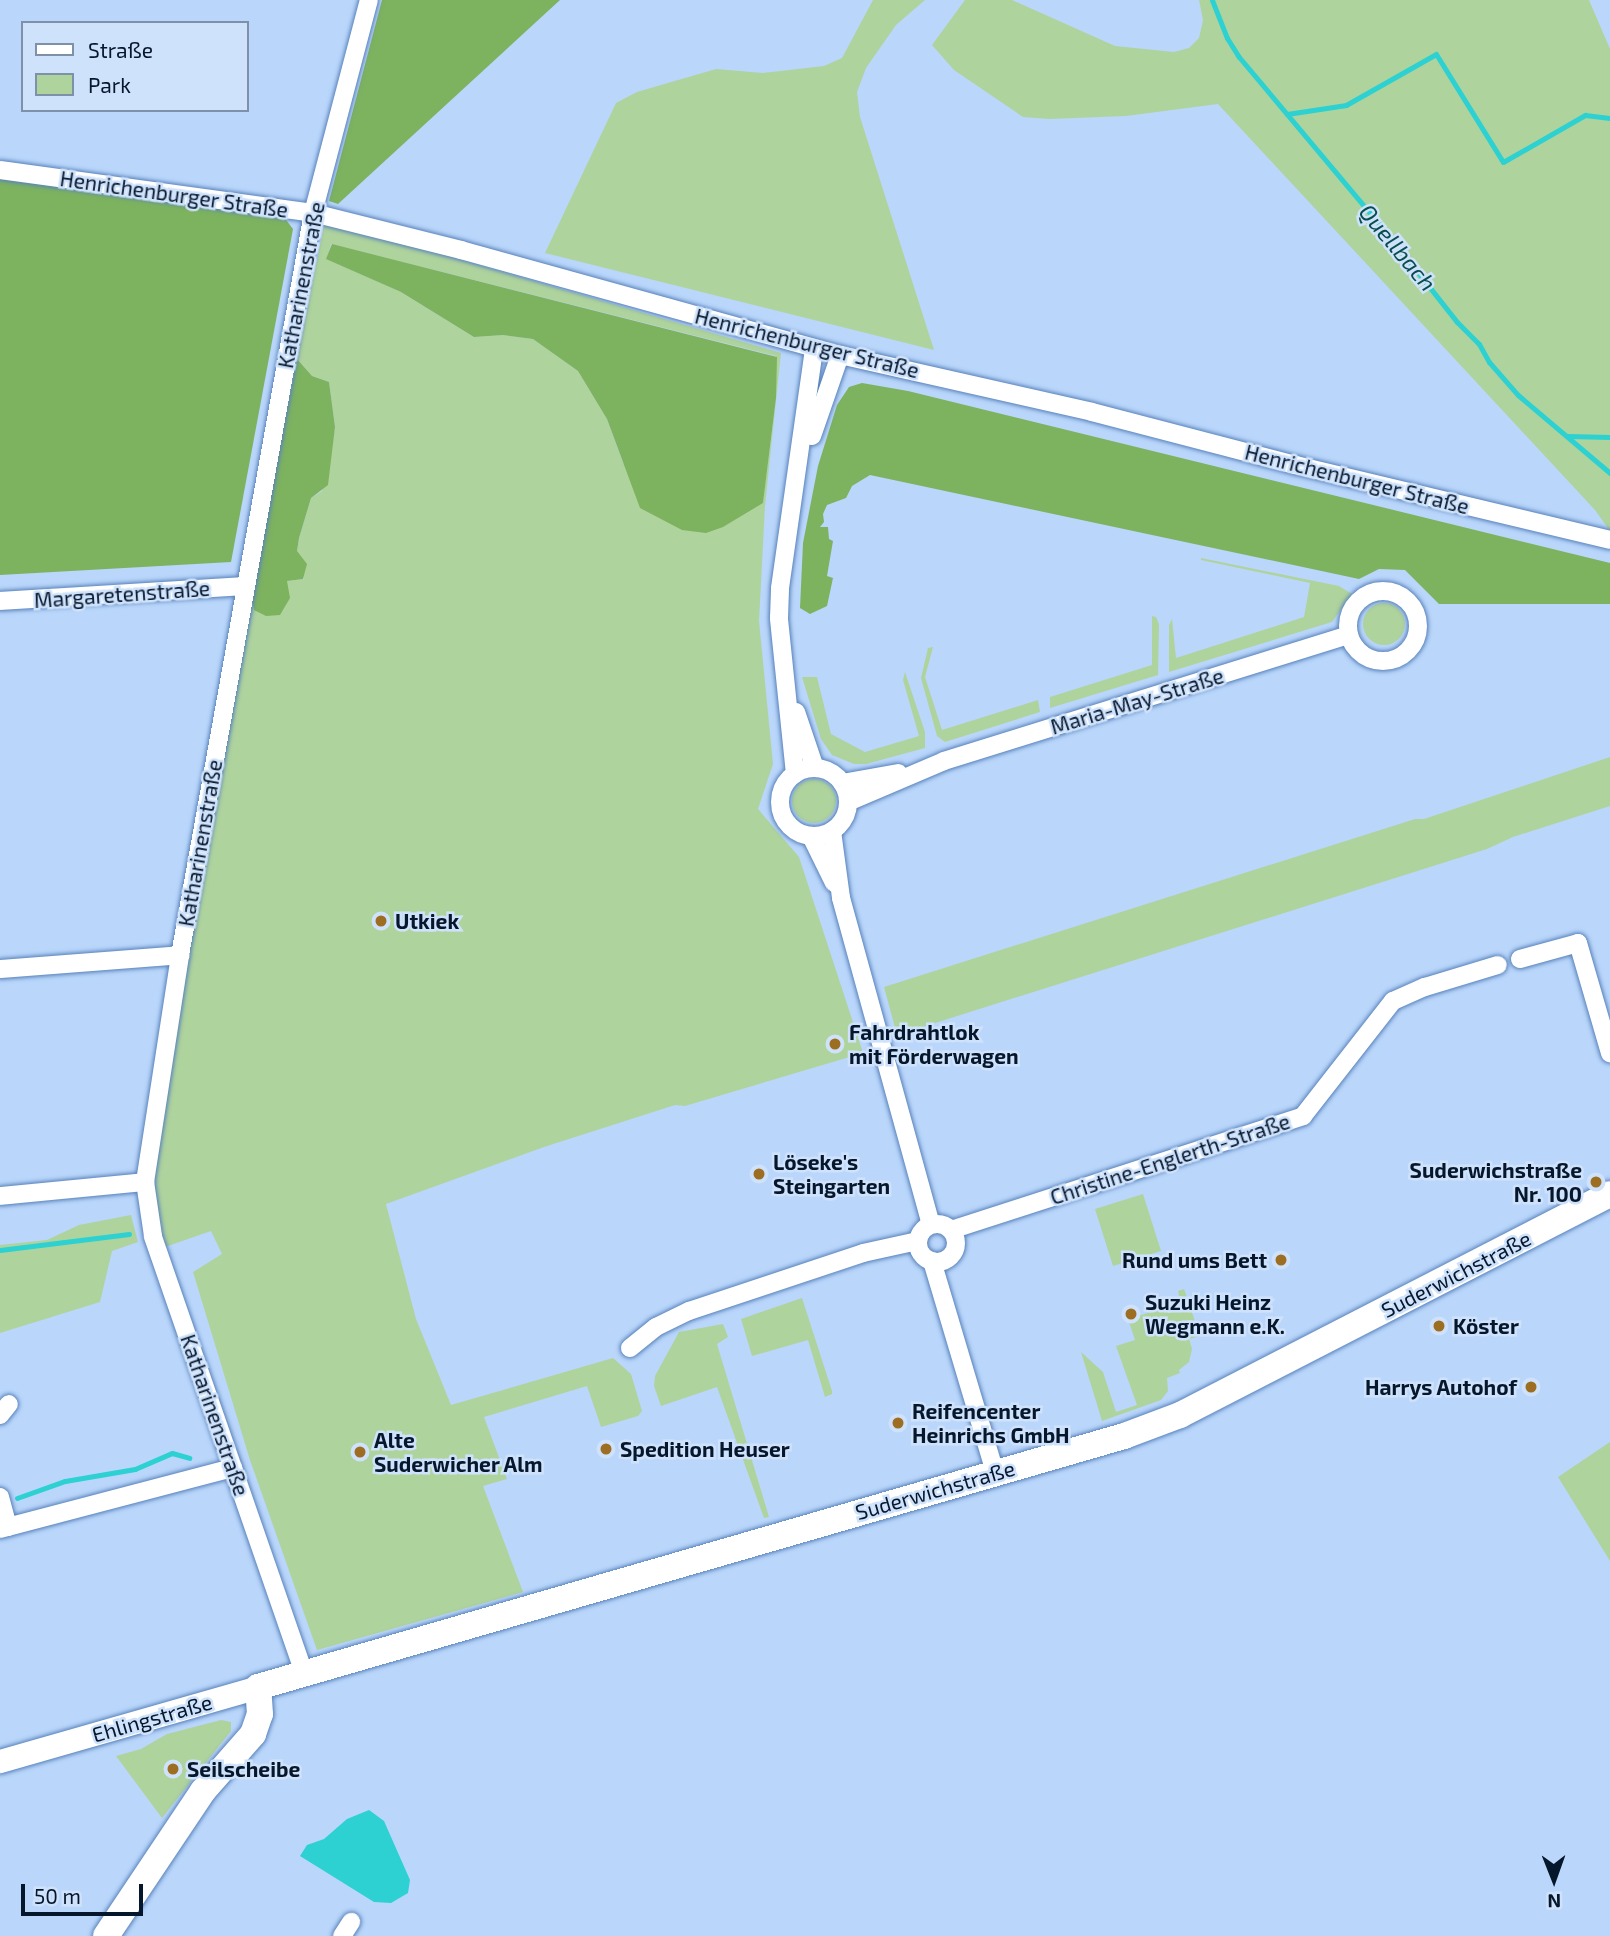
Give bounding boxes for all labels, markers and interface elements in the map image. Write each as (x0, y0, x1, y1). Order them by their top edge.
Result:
legend (21, 21, 248, 112)
text: Straße (88, 37, 153, 62)
text: Park (88, 72, 131, 97)
street label: Henrichenburger Straße (58, 165, 290, 223)
water label: Quellbach (1354, 198, 1442, 296)
street label: Katharinenstraße (273, 200, 329, 370)
street label: Henrichenburger Straße (692, 303, 922, 383)
street label: Henrichenburger Straße (1242, 439, 1472, 519)
street label: Margaretenstraße (33, 575, 211, 613)
street label: Maria-May-Straße (1047, 663, 1227, 739)
street label: Katharinenstraße (173, 758, 227, 928)
place label: Utkiek (395, 908, 459, 934)
marker: Utkiek (373, 913, 389, 929)
place label: Fahrdrahtlok mit Förderwagen (849, 1019, 1019, 1069)
marker: Fahrdrahtlok mit Förderwagen (827, 1036, 843, 1052)
street label: Christine-Englerth-Straße (1047, 1108, 1293, 1210)
place label: Löseke's Steingarten (773, 1149, 890, 1199)
place label: Suderwichstraße Nr. 100 (1410, 1157, 1582, 1207)
marker: Löseke's Steingarten (751, 1166, 767, 1182)
marker: Suderwichstraße Nr. 100 (1588, 1174, 1604, 1190)
street label: Suderwichstraße (1377, 1225, 1535, 1323)
place label: Rund ums Bett (1122, 1247, 1267, 1273)
marker: Rund ums Bett (1273, 1252, 1289, 1268)
place label: Suzuki Heinz Wegmann e.K. (1145, 1289, 1285, 1339)
marker: Suzuki Heinz Wegmann e.K. (1123, 1306, 1139, 1322)
place label: Köster (1453, 1313, 1519, 1339)
marker: Köster (1431, 1318, 1447, 1334)
street label: Katharinenstraße (176, 1331, 254, 1499)
place label: Harrys Autohof (1364, 1374, 1517, 1400)
marker: Harrys Autohof (1523, 1379, 1539, 1395)
place label: Reifencenter Heinrichs GmbH (912, 1398, 1070, 1448)
marker: Reifencenter Heinrichs GmbH (890, 1415, 906, 1431)
place label: Alte Suderwicher Alm (374, 1427, 544, 1477)
place label: Spedition Heuser (620, 1436, 790, 1462)
marker: Spedition Heuser (598, 1441, 614, 1457)
marker: Alte Suderwicher Alm (352, 1444, 368, 1460)
street label: Suderwichstraße (852, 1455, 1018, 1525)
street label: Ehlingstraße (89, 1689, 215, 1747)
place label: Seilscheibe (187, 1756, 300, 1782)
marker: Seilscheibe (165, 1761, 181, 1777)
north arrow (1519, 1845, 1589, 1915)
scale bar (24, 1870, 147, 1914)
text: 50 m (34, 1883, 81, 1908)
text: N (1547, 1890, 1561, 1913)

